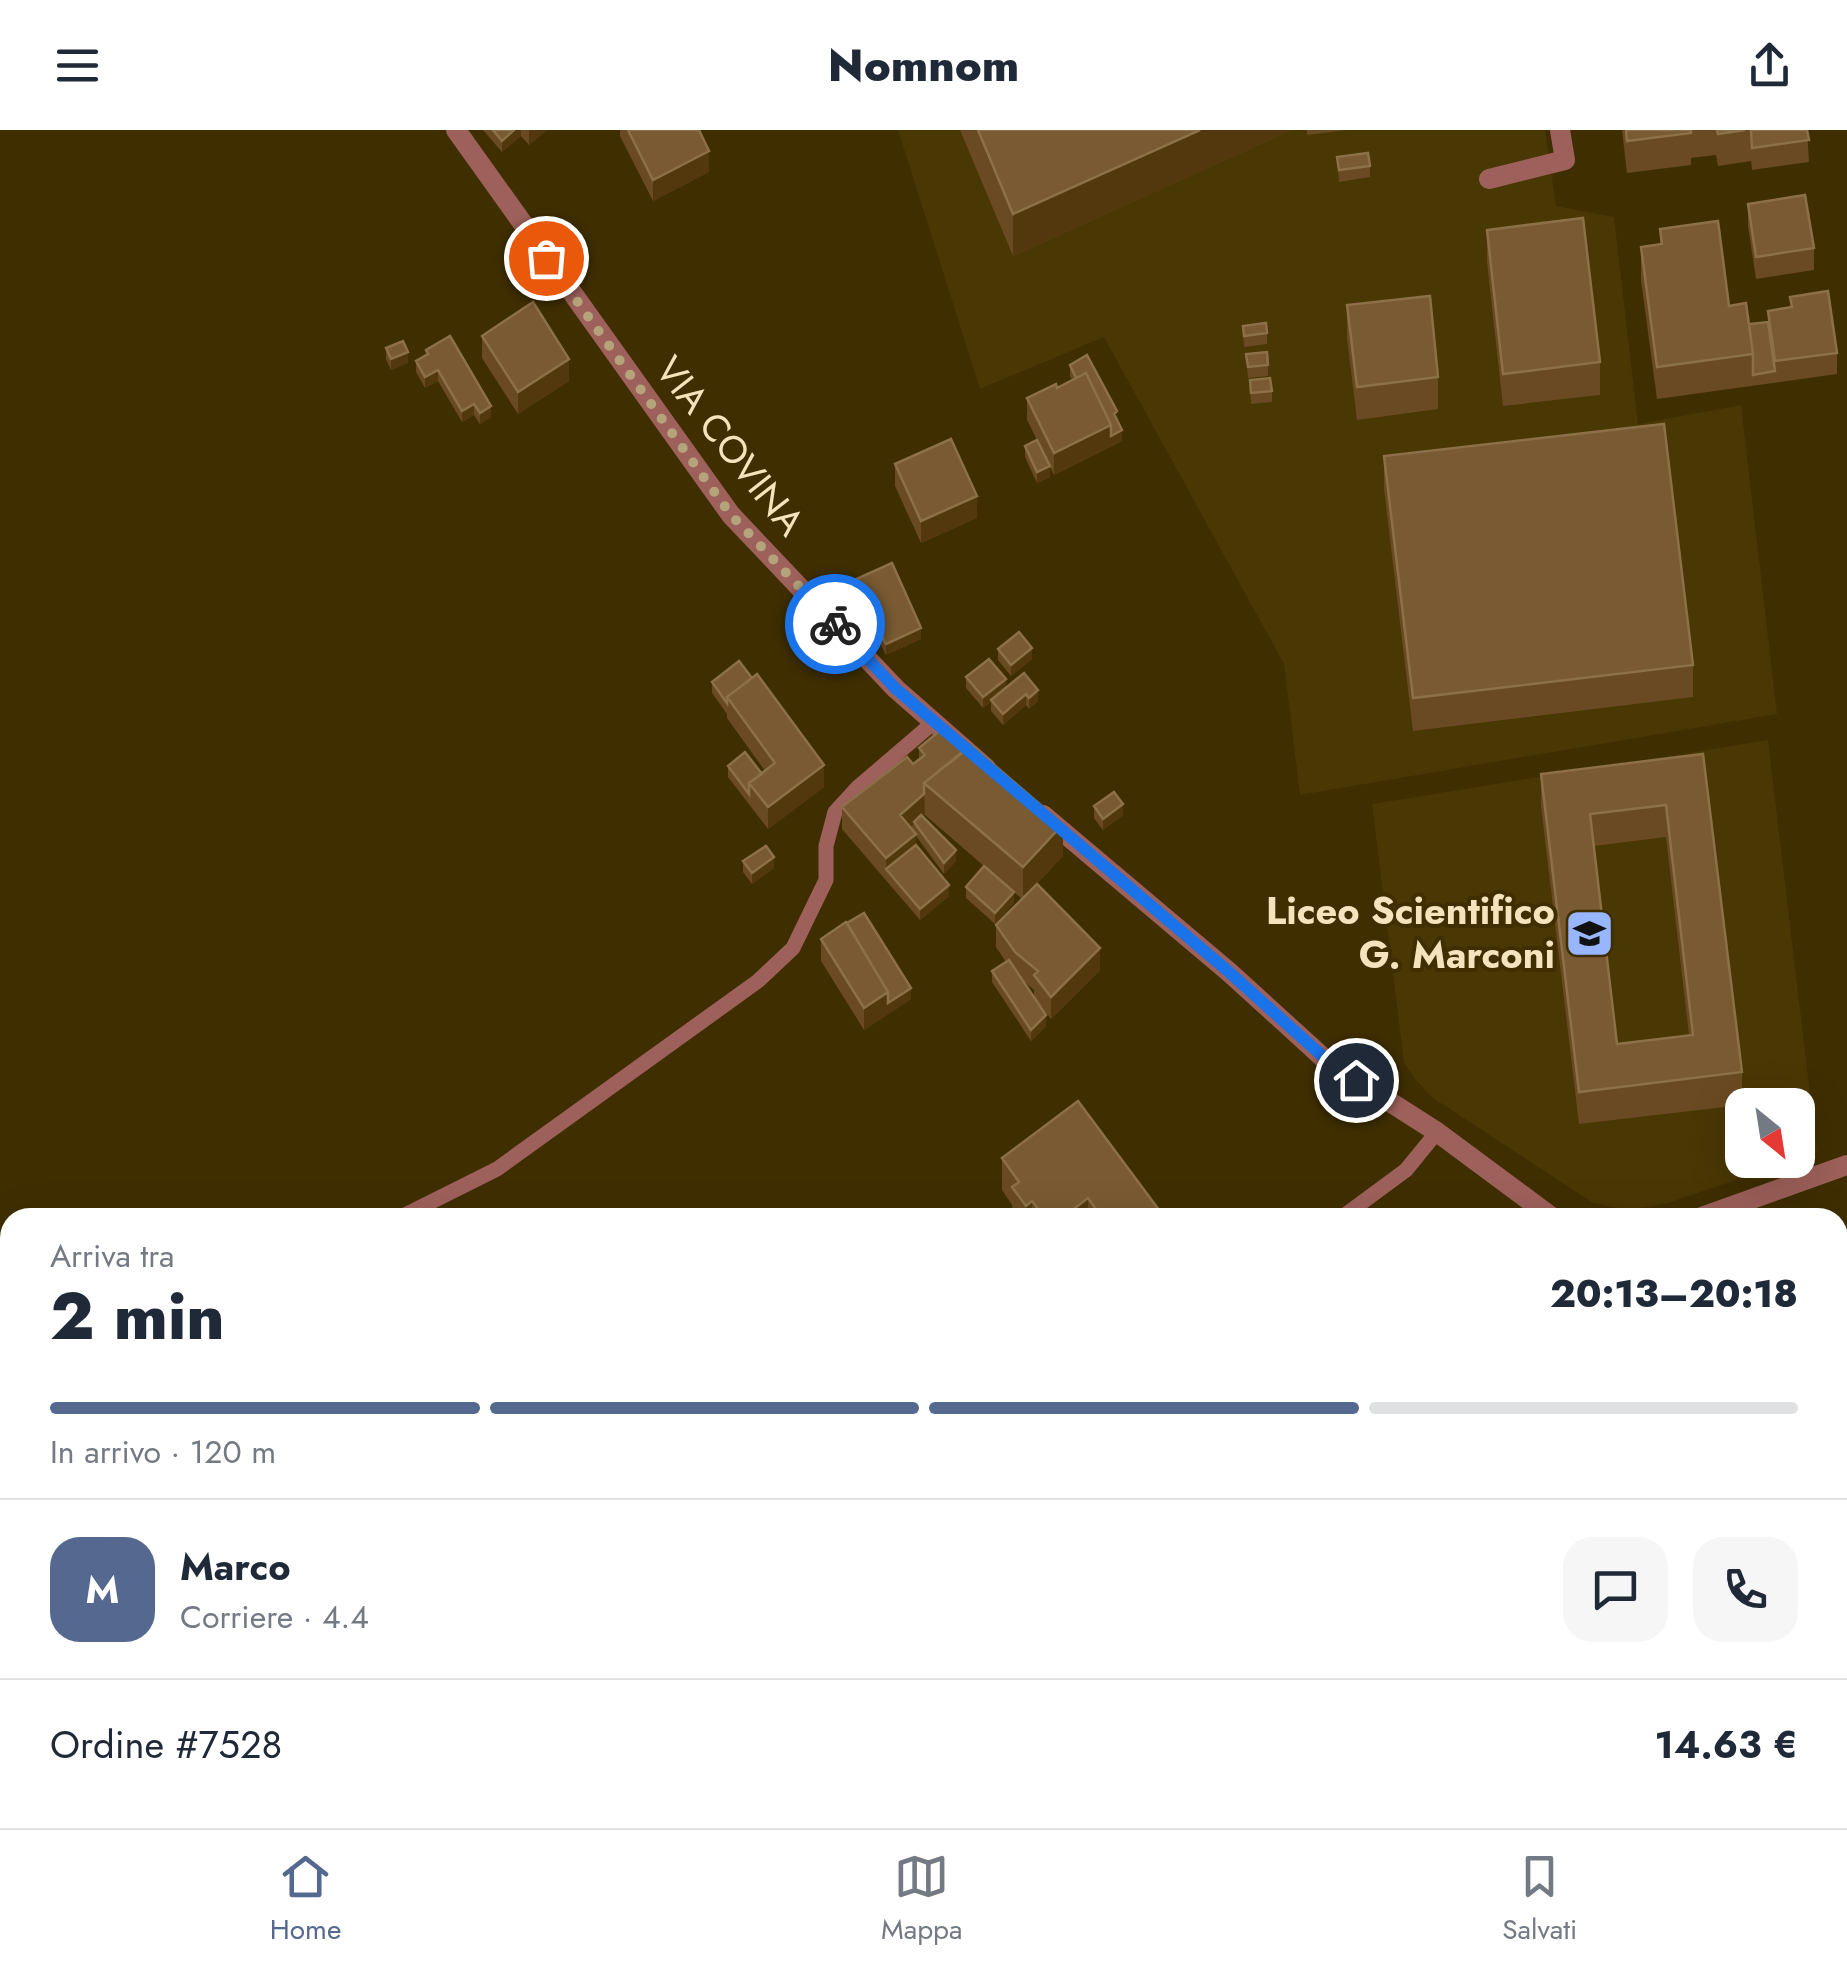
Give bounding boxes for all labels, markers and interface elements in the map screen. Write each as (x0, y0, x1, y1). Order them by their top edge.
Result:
text: Nomnom (828, 33, 1019, 98)
icon: menu (50, 38, 105, 93)
icon: share (1742, 38, 1797, 93)
pin (504, 216, 589, 301)
icon: bag (519, 231, 574, 286)
street label: VIA COVINA (643, 344, 818, 547)
courier (785, 574, 885, 674)
icon: bike (808, 597, 863, 652)
place label: Liceo Scientifico G. Marconi (1266, 883, 1555, 982)
school or university icon: Liceo Scientifico G. Marconi (1564, 907, 1616, 959)
pin (1314, 1038, 1399, 1123)
icon: home (1329, 1053, 1384, 1108)
north arrow (1725, 1088, 1815, 1178)
map controls (1725, 1088, 1815, 1178)
text: Arriva tra (50, 1233, 175, 1279)
text: 20:13–20:18 (1550, 1266, 1798, 1321)
text: 2 min (50, 1269, 225, 1363)
text: In arrivo · 120 m (50, 1429, 276, 1475)
button: chat (1563, 1537, 1668, 1642)
button: phone (1693, 1537, 1798, 1642)
text: Marco (180, 1539, 291, 1594)
text: M (86, 1562, 119, 1617)
text: Corriere · 4.4 (180, 1594, 369, 1640)
text: Ordine #7528 (50, 1717, 282, 1772)
text: 14.63 € (1655, 1717, 1798, 1772)
tab: Home (270, 1849, 341, 1950)
tab: Mappa (881, 1849, 963, 1950)
tab: Salvati (1502, 1849, 1577, 1950)

